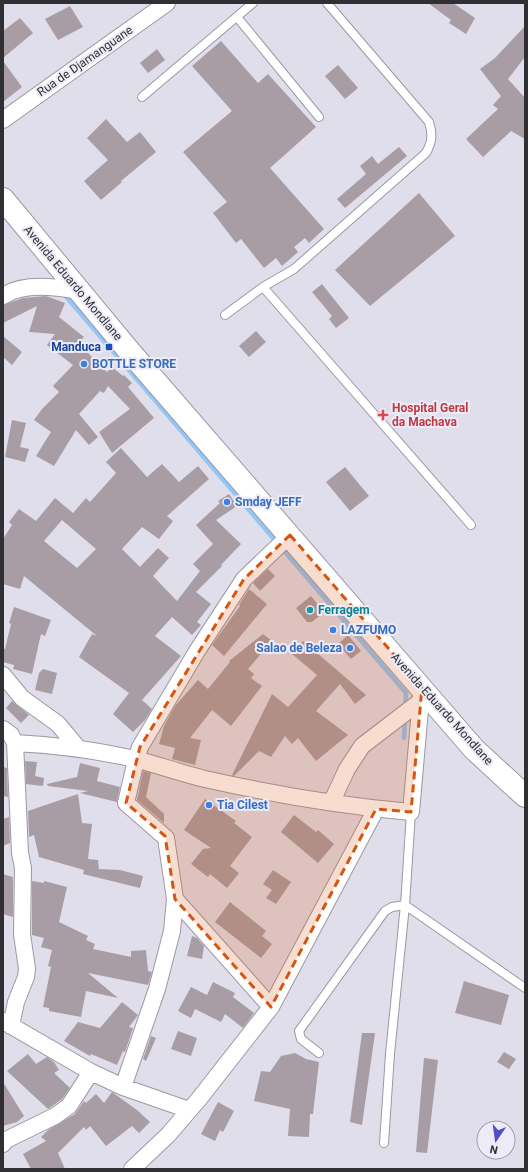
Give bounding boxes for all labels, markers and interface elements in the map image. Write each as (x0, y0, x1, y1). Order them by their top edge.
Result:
street label: Rua de Djamanguane (35, 23, 135, 99)
street label: Avenida Eduardo Mondlane (21, 223, 125, 343)
place label: Manduca (51, 340, 102, 354)
marker: Manduca (104, 342, 114, 352)
place label: BOTTLE STORE (92, 357, 176, 371)
marker: BOTTLE STORE (79, 359, 89, 369)
place label: Hospital Geral da Machava (392, 401, 468, 429)
marker: Hospital Geral da Machava (377, 409, 389, 421)
place label: Smday JEFF (235, 495, 302, 509)
marker: Smday JEFF (222, 497, 232, 507)
place label: Ferragem (318, 603, 370, 617)
marker: Ferragem (305, 605, 315, 615)
place label: LAZFUMO (341, 623, 396, 637)
marker: LAZFUMO (328, 625, 338, 635)
place label: Salao de Beleza (256, 641, 343, 655)
marker: Salao de Beleza (345, 643, 355, 653)
street label: Avenida Eduardo Mondlane (388, 650, 496, 768)
place label: Tia Cilest (217, 798, 268, 812)
marker: Tia Cilest (204, 800, 214, 810)
north arrow (476, 1120, 516, 1160)
text: N (488, 1142, 499, 1156)

